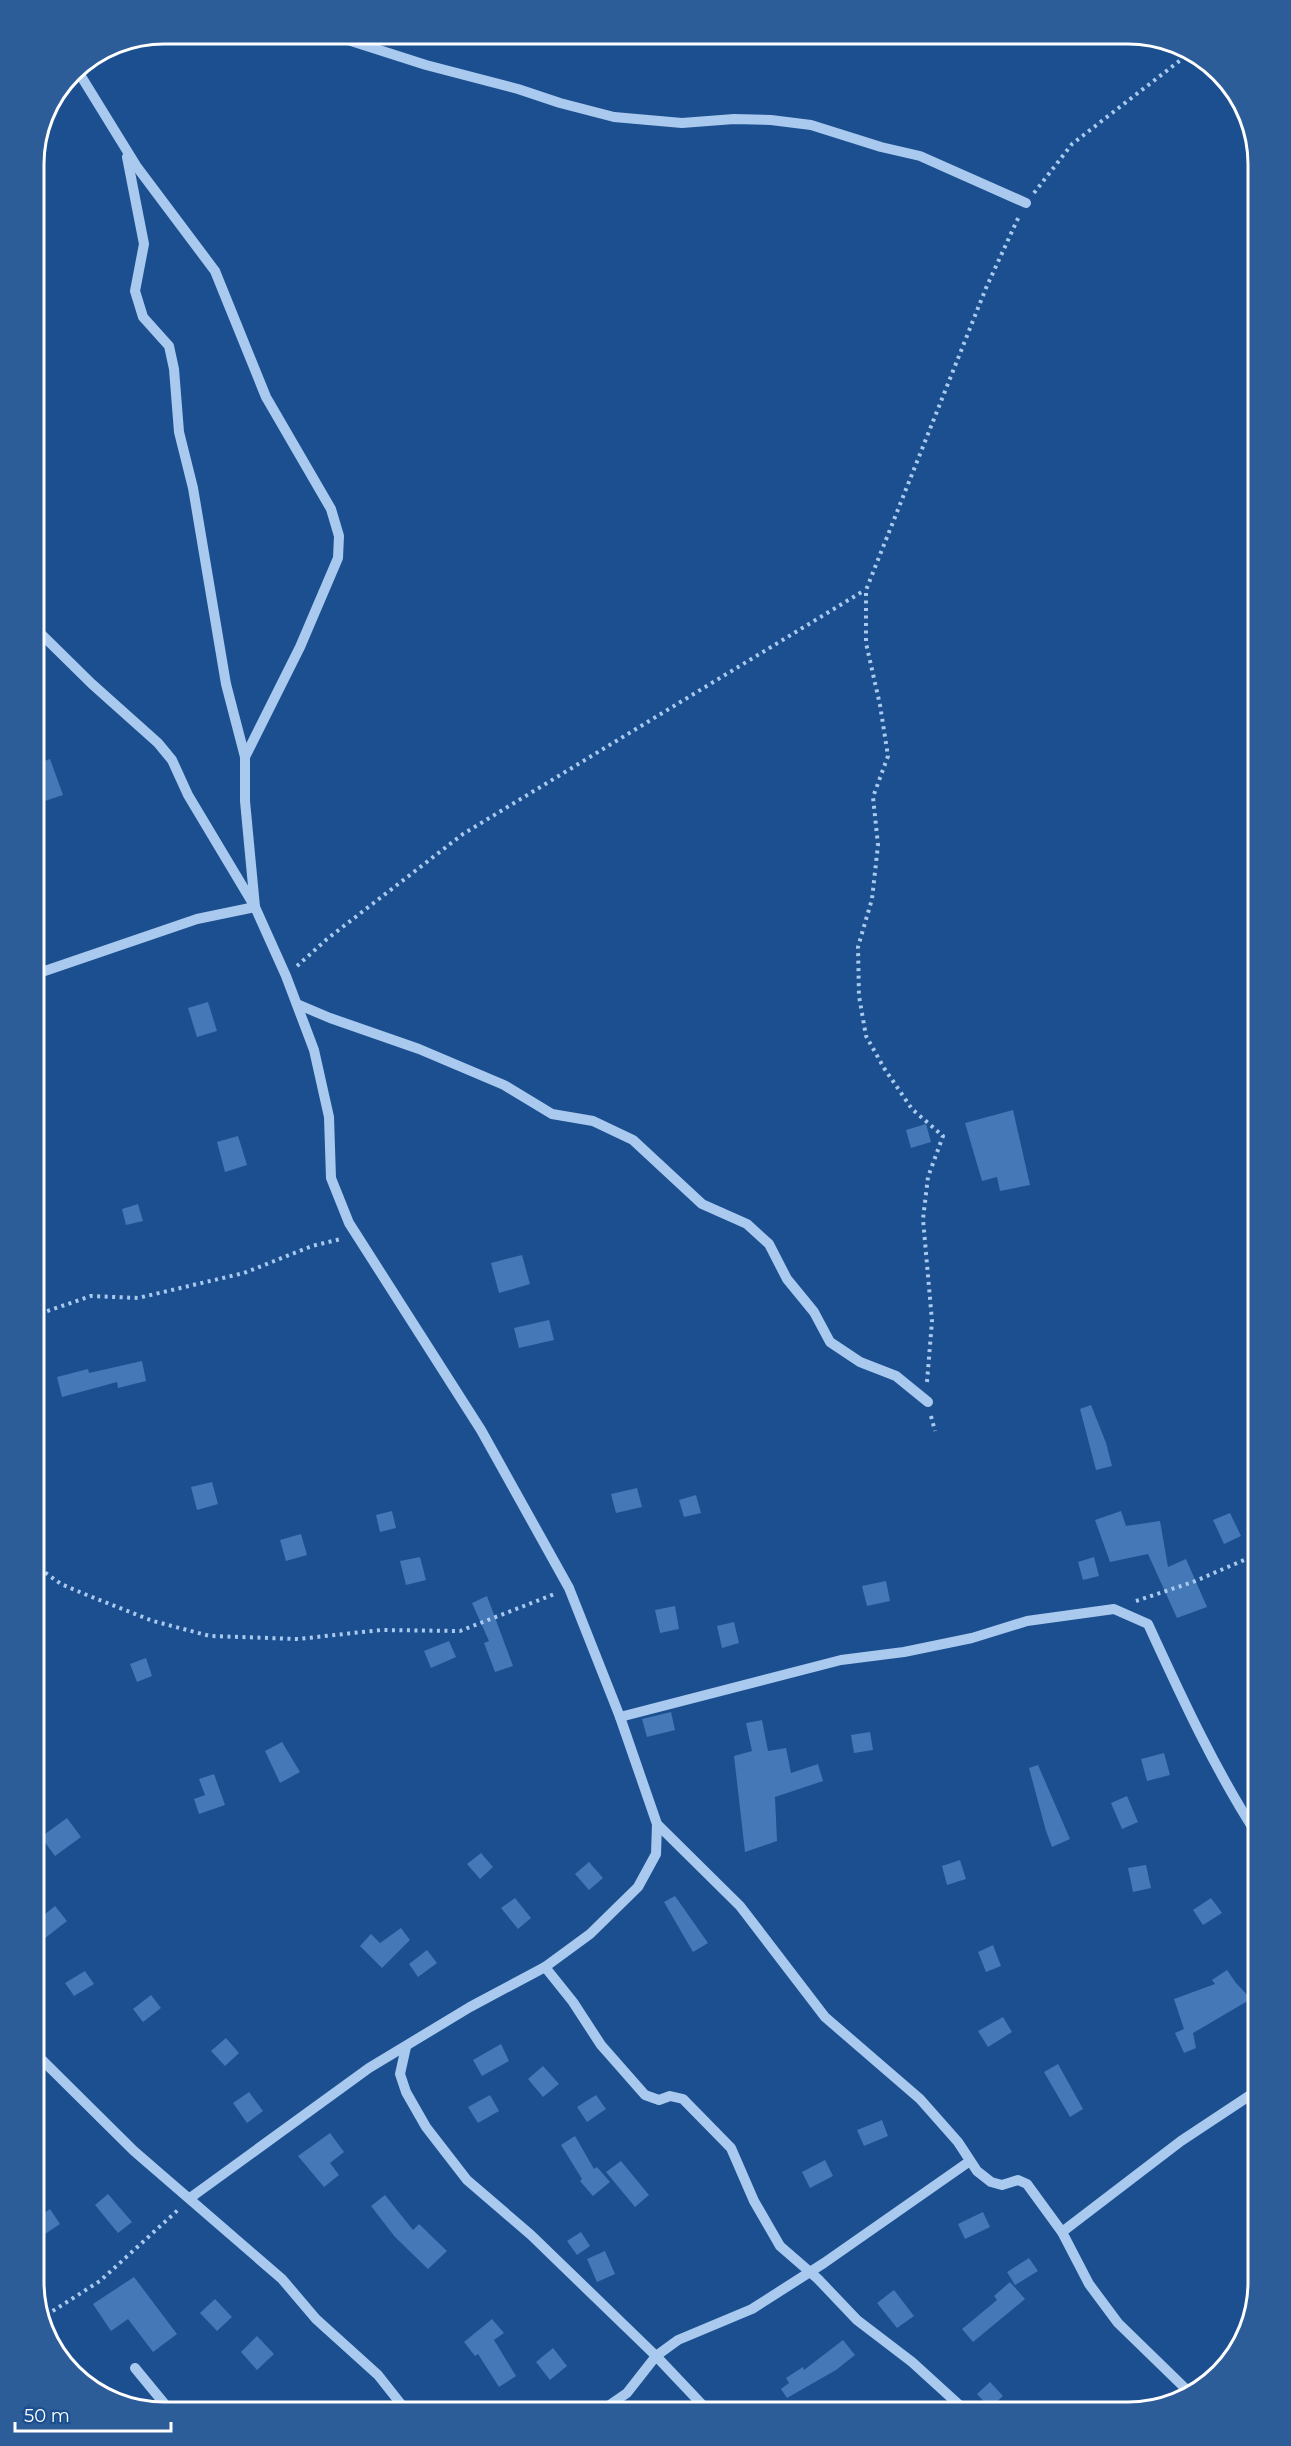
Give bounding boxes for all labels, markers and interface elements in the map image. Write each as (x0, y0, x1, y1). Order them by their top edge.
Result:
scale bar (15, 2395, 171, 2433)
text: 50 m (24, 2405, 70, 2427)

